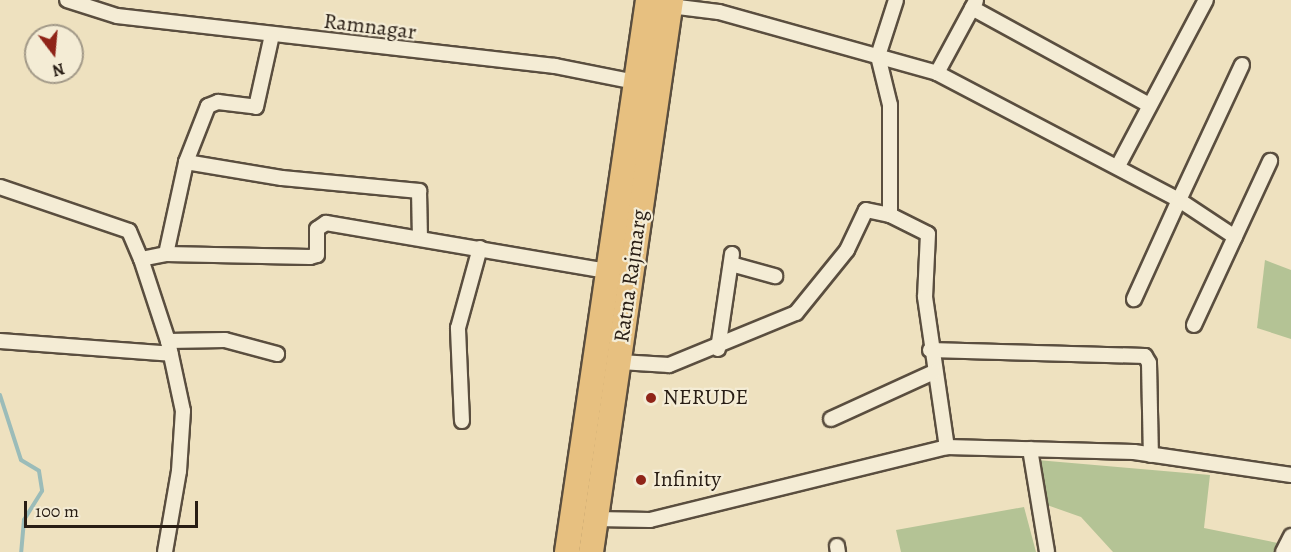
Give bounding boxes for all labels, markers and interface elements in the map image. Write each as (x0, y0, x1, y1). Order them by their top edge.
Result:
street label: Ramnagar (322, 8, 418, 46)
north arrow (24, 24, 84, 84)
text: N (50, 57, 67, 82)
street label: Ratna Rajmarg (609, 208, 653, 344)
place label: NERUDE (663, 385, 748, 411)
marker: NERUDE (644, 391, 658, 405)
place label: Infinity (653, 467, 721, 493)
marker: Infinity (634, 473, 648, 487)
scale bar (27, 489, 201, 527)
text: 100 m (35, 499, 79, 523)

